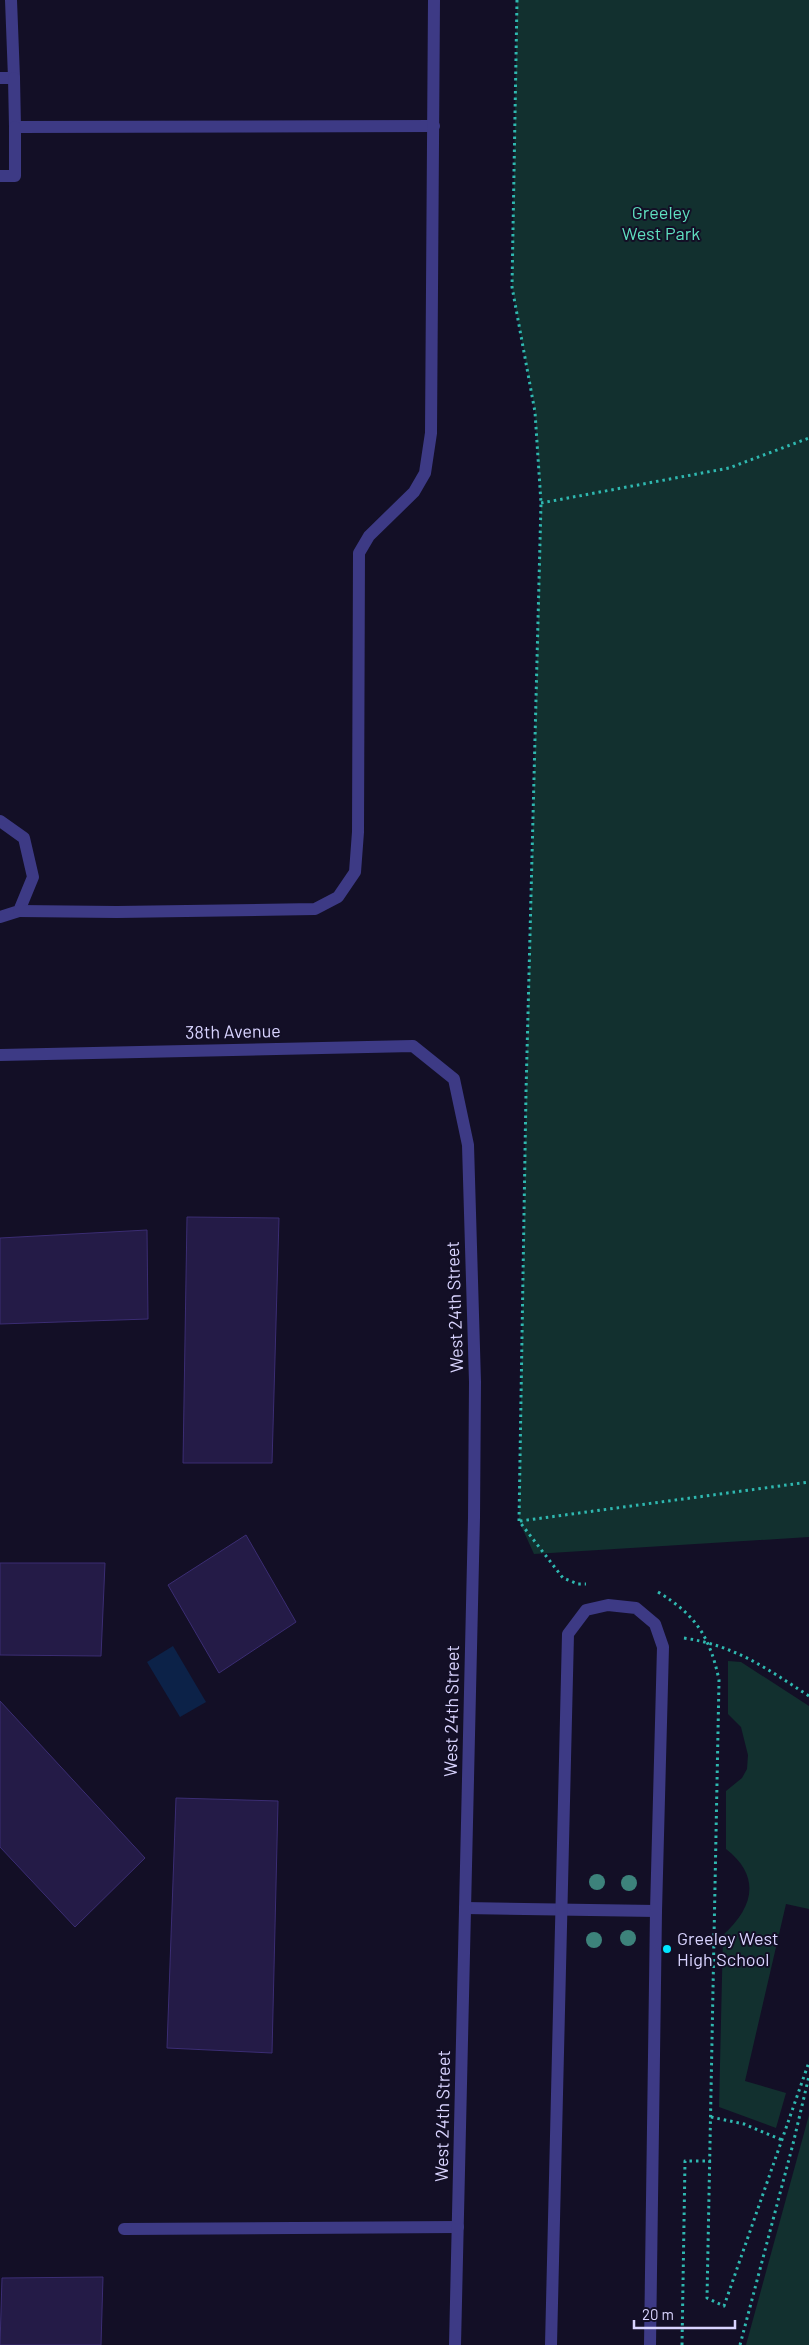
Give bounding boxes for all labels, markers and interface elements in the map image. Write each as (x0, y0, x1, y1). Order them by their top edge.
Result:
park label: Greeley West Park (622, 201, 700, 244)
street label: 38th Avenue (185, 1019, 281, 1043)
street label: West 24th Street (441, 1241, 467, 1373)
street label: West 24th Street (439, 1645, 463, 1777)
place label: Greeley West High School (677, 1927, 779, 1970)
marker: Greeley West High School (661, 1943, 673, 1955)
street label: West 24th Street (430, 2050, 454, 2182)
scale bar (634, 2298, 735, 2330)
text: 20 m (642, 2305, 674, 2323)

